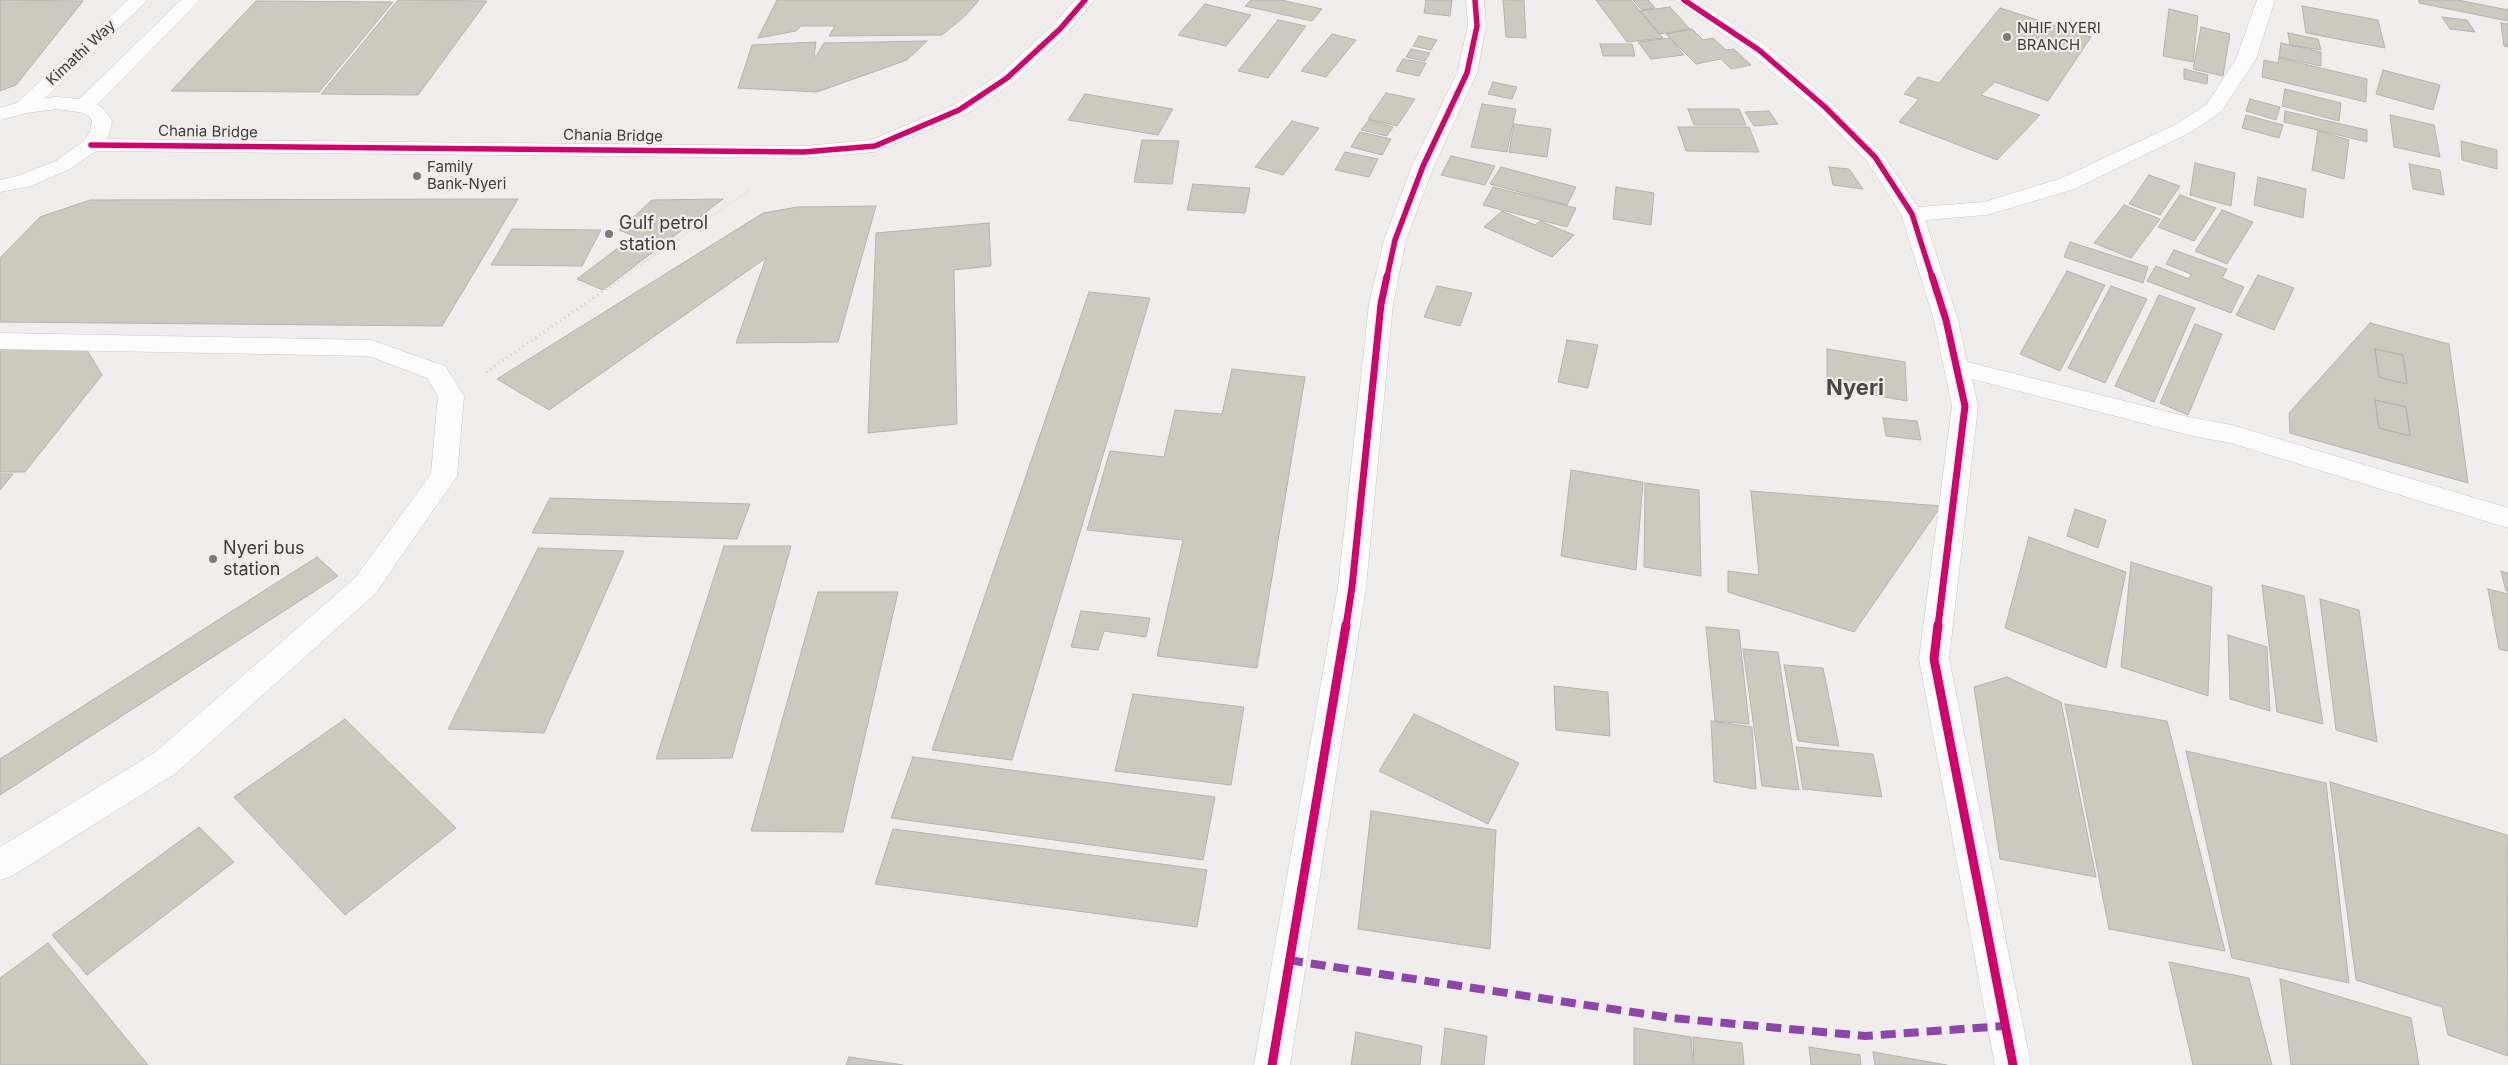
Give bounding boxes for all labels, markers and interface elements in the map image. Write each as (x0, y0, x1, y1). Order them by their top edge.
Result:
street label: Kimathi Way (43, 16, 119, 90)
place label: NHIF NYERI BRANCH (2017, 19, 2101, 54)
marker: NHIF NYERI BRANCH (2001, 31, 2013, 43)
street label: Chania Bridge (158, 122, 258, 142)
street label: Chania Bridge (563, 126, 663, 146)
place label: Family Bank-Nyeri (427, 158, 506, 193)
marker: Family Bank-Nyeri (411, 170, 423, 182)
place label: Gulf petrol station (619, 213, 708, 255)
marker: Gulf petrol station (603, 228, 615, 240)
district label: Nyeri (1826, 375, 1884, 401)
place label: Nyeri bus station (223, 538, 305, 580)
marker: Nyeri bus station (207, 553, 219, 565)

